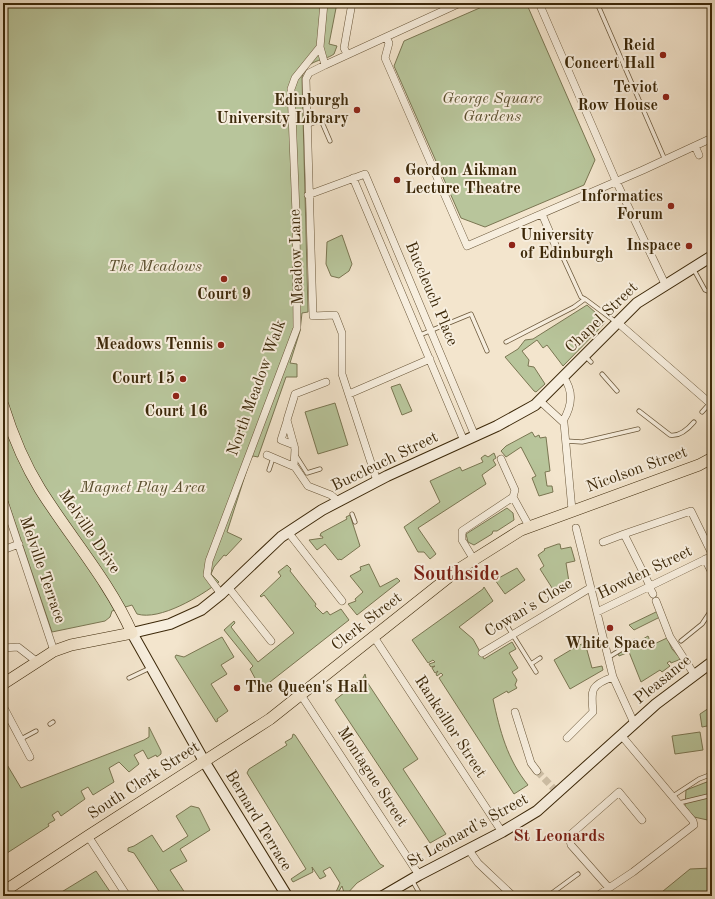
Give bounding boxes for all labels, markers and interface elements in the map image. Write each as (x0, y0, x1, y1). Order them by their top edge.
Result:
place label: Reid Concert Hall (564, 38, 655, 72)
marker: Reid Concert Hall (658, 50, 668, 60)
place label: Teviot Row House (577, 80, 658, 114)
park label: George Square Gardens (442, 91, 543, 125)
marker: Teviot Row House (661, 92, 671, 102)
place label: Edinburgh University Library (216, 93, 349, 127)
marker: Edinburgh University Library (352, 105, 362, 115)
place label: Gordon Aikman Lecture Theatre (405, 163, 521, 197)
marker: Gordon Aikman Lecture Theatre (392, 175, 402, 185)
place label: Informatics Forum (581, 189, 663, 223)
marker: Informatics Forum (666, 201, 676, 211)
street label: Meadow Lane (287, 209, 307, 305)
place label: University of Edinburgh (520, 228, 613, 262)
place label: Inspace (626, 238, 681, 254)
street label: Buccleuch Place (402, 240, 460, 348)
marker: University of Edinburgh (507, 240, 517, 250)
marker: Inspace (684, 241, 694, 251)
park label: The Meadows (108, 259, 202, 275)
marker: Court 9 (219, 274, 229, 284)
street label: Chapel Street (563, 279, 642, 356)
place label: Court 9 (197, 287, 251, 303)
street label: North Meadow Walk (225, 318, 289, 458)
place label: Meadows Tennis (95, 337, 213, 353)
marker: Meadows Tennis (216, 340, 226, 350)
place label: Court 15 (112, 371, 175, 387)
marker: Court 15 (178, 374, 188, 384)
marker: Court 16 (171, 391, 181, 401)
place label: Court 16 (144, 404, 208, 420)
street label: Buccleuch Street (329, 429, 441, 495)
street label: Nicolson Street (584, 444, 690, 496)
park label: Magnet Play Area (79, 480, 206, 496)
street label: Melville Drive (55, 487, 123, 577)
street label: Melville Terrace (16, 515, 68, 625)
street label: Howden Street (595, 543, 695, 603)
district label: Southside (413, 565, 499, 585)
street label: Cowan's Close (482, 576, 576, 640)
street label: Clerk Street (329, 590, 405, 654)
marker: White Space (605, 623, 615, 633)
place label: White Space (565, 636, 655, 652)
street label: Pleasance (631, 652, 695, 708)
street label: Rankeillor Street (411, 673, 489, 781)
place label: The Queen's Hall (245, 680, 368, 696)
marker: The Queen's Hall (232, 683, 242, 693)
street label: Montague Street (334, 724, 410, 830)
street label: South Clerk Street (85, 739, 203, 823)
street label: Bernard Terrace (222, 768, 294, 874)
street label: St Leonard's Street (405, 791, 531, 871)
district label: St Leonards (513, 828, 605, 845)

